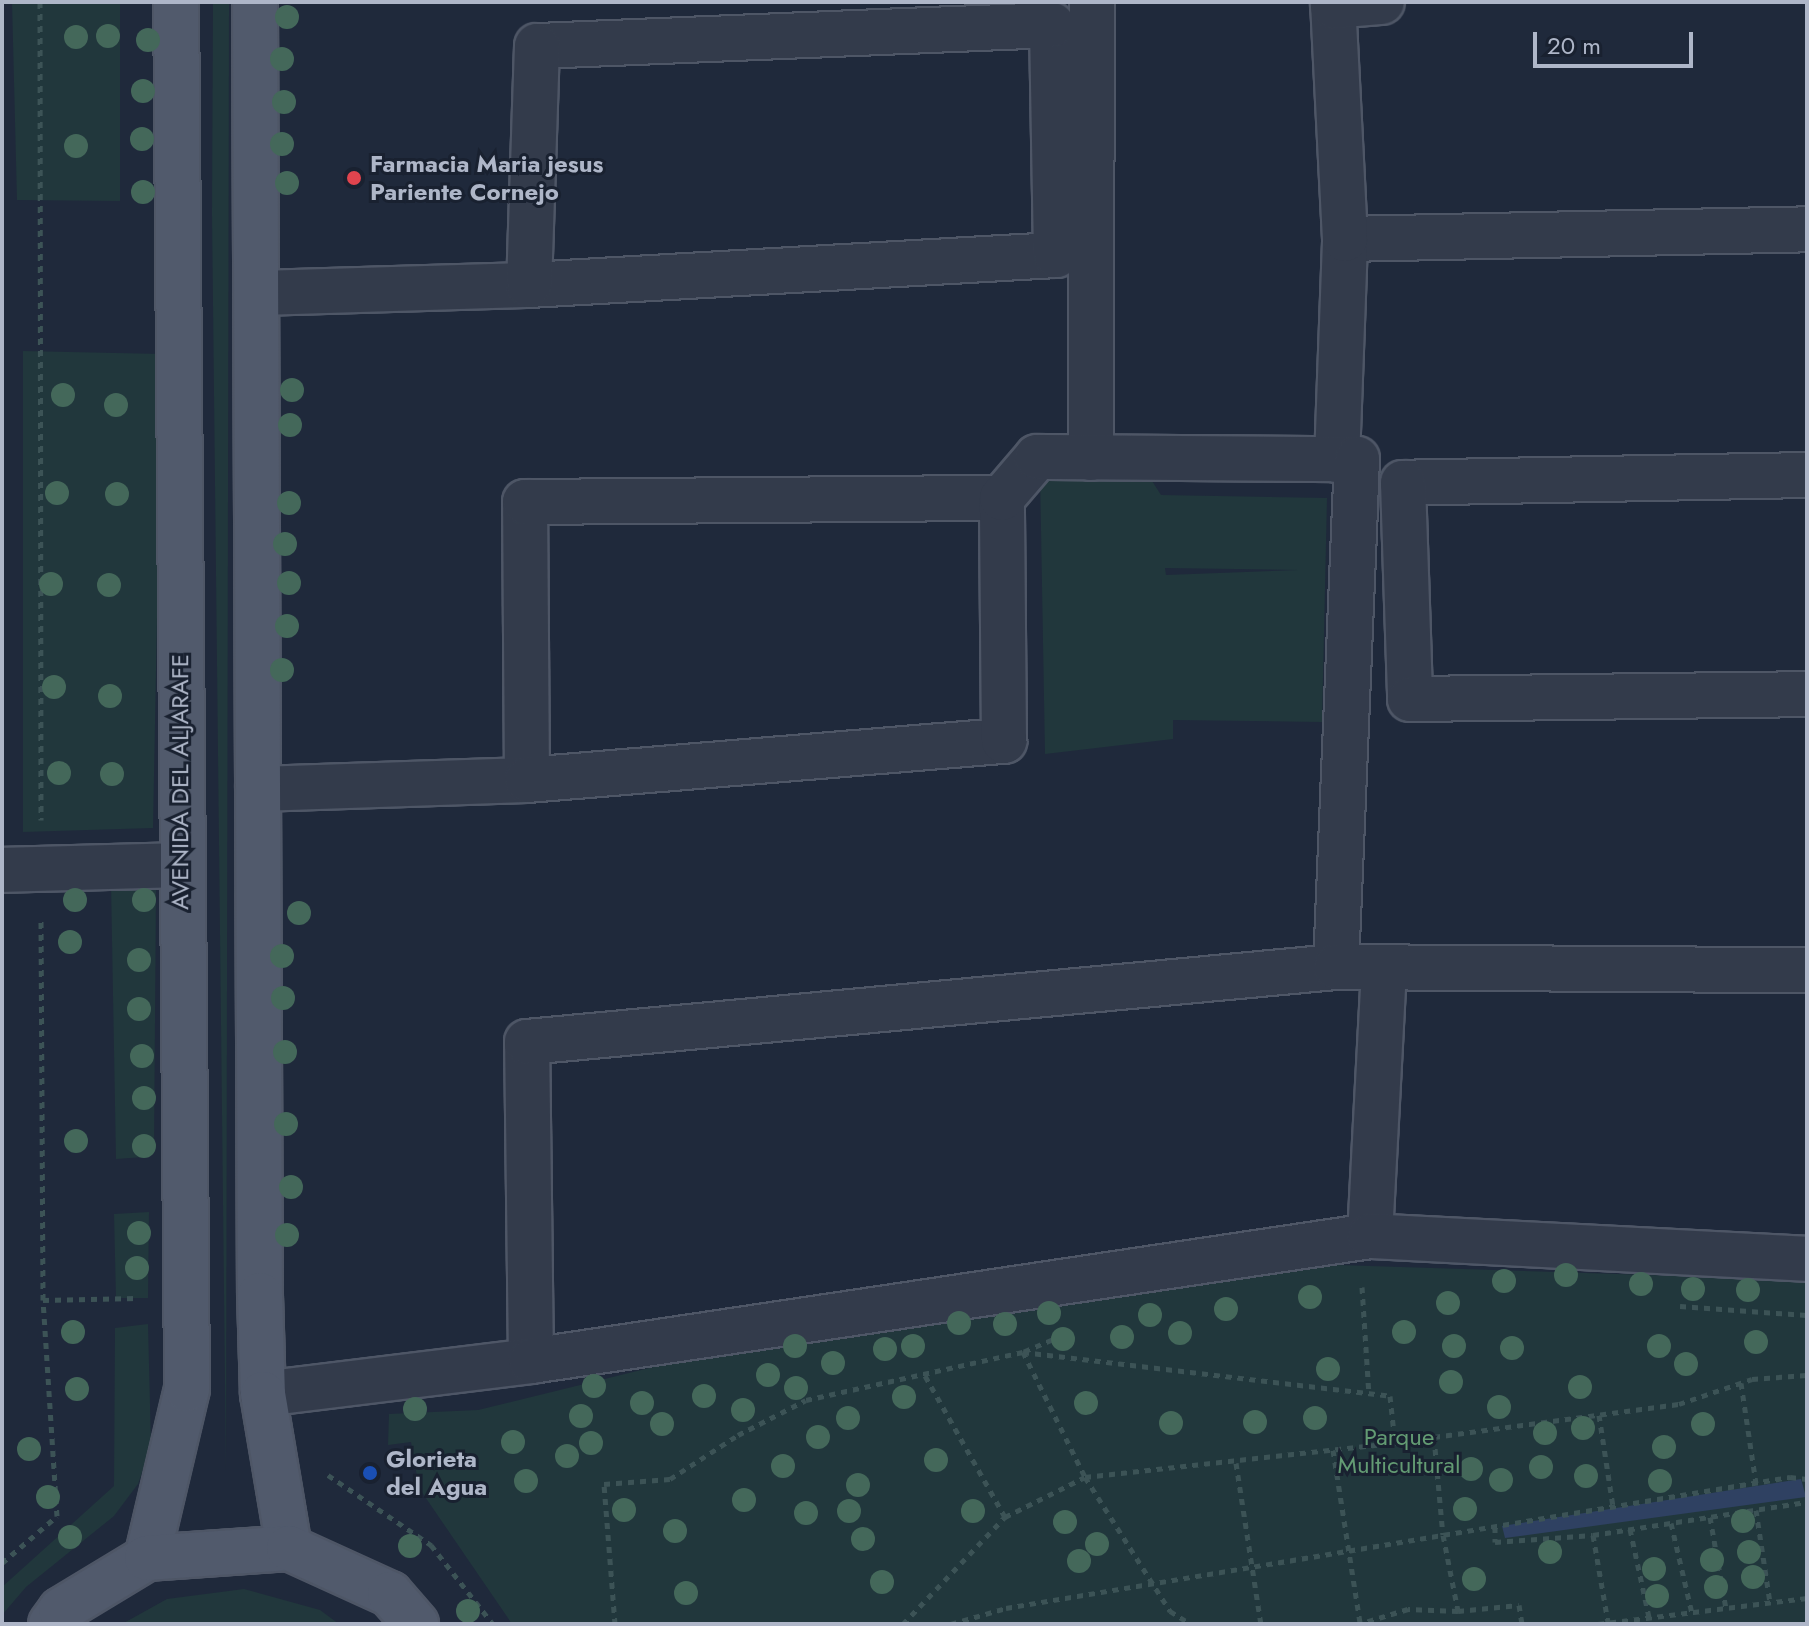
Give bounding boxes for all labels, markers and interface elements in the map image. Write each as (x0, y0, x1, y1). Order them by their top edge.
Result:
scale bar (1537, 16, 1697, 66)
text: 20 m (1547, 28, 1601, 63)
place label: Farmacia Maria jesus Pariente Cornejo (370, 150, 603, 206)
marker: Farmacia Maria jesus Pariente Cornejo (345, 169, 363, 187)
street label: AVENIDA DEL ALJARAFE (166, 654, 194, 910)
park label: Parque Multicultural (1338, 1423, 1460, 1479)
place label: Glorieta del Agua (386, 1445, 487, 1501)
marker: Glorieta del Agua (361, 1464, 379, 1482)

